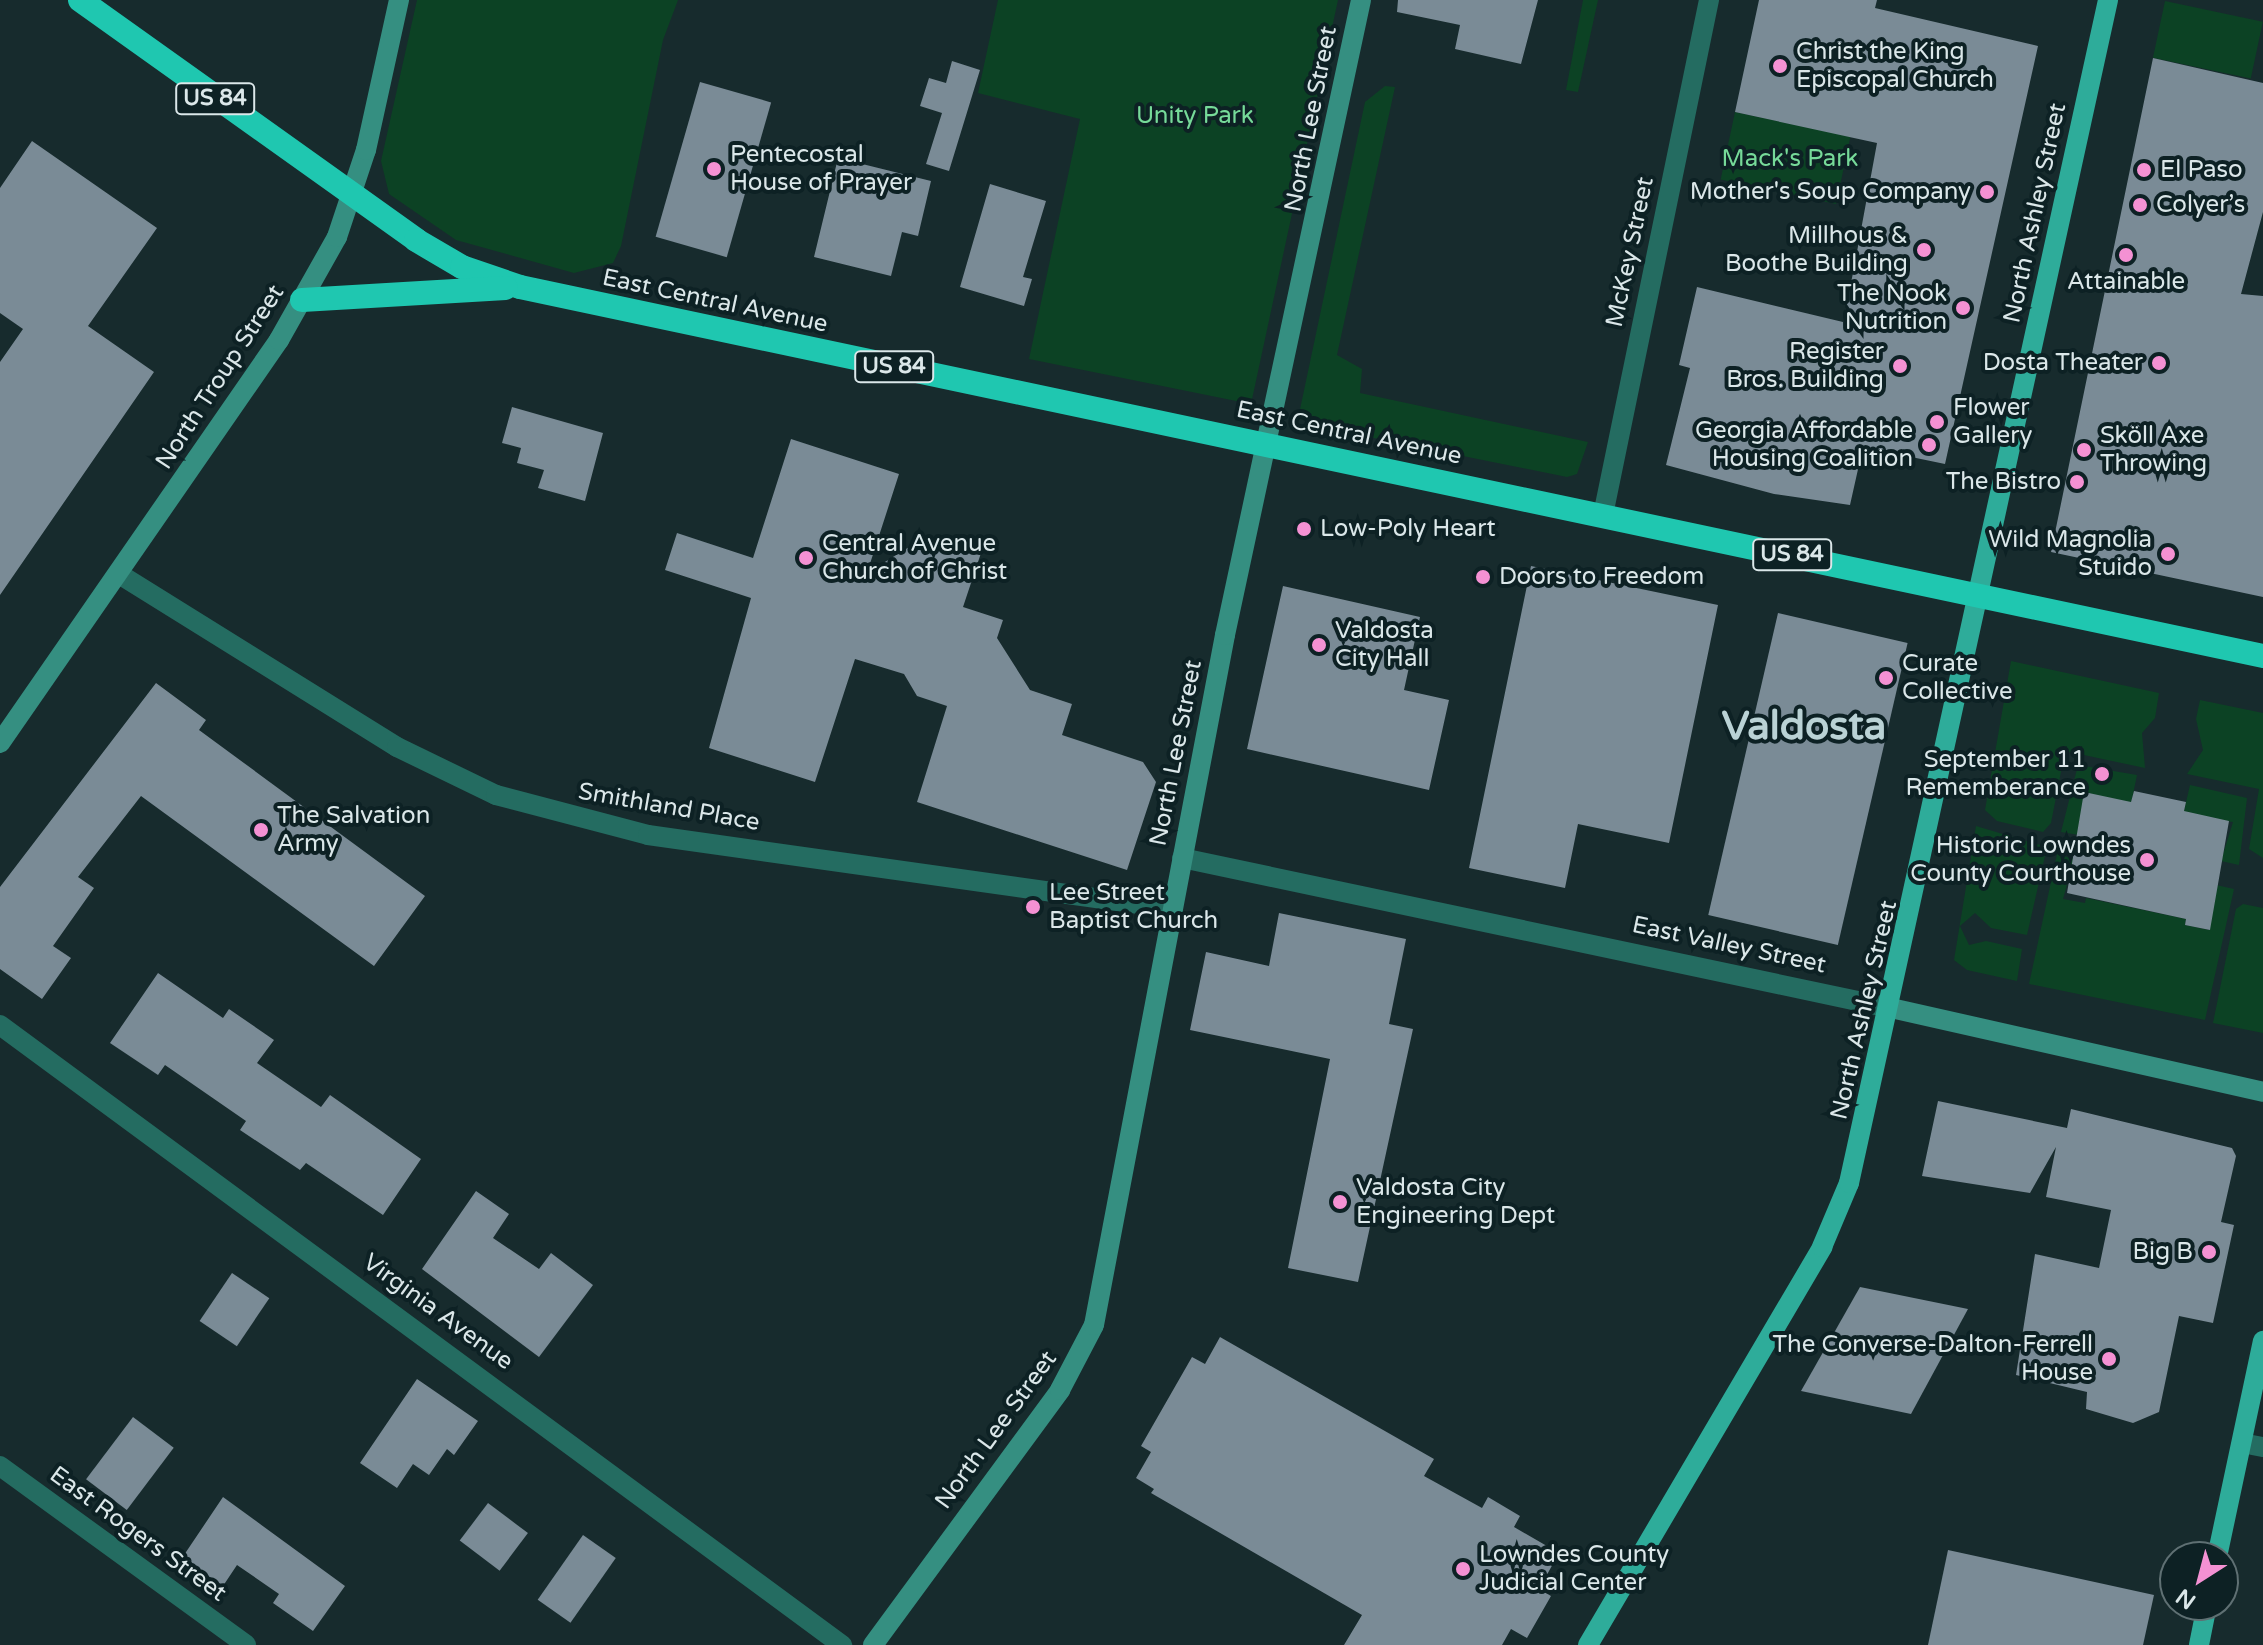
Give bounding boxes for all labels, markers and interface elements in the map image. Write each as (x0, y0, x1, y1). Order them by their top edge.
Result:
street label: North Lee Street (1279, 24, 1343, 214)
place label: Christ the King Episcopal Church (1796, 38, 1994, 94)
marker: Christ the King Episcopal Church (1771, 57, 1789, 75)
road number: US 84 (175, 81, 255, 117)
street label: North Ashley Street (1998, 100, 2072, 326)
park label: Unity Park (1136, 102, 1254, 130)
place label: Pentecostal House of Prayer (730, 141, 912, 197)
park label: Mack's Park (1722, 145, 1858, 173)
place label: El Paso (2160, 156, 2243, 184)
marker: Pentecostal House of Prayer (705, 160, 723, 178)
marker: El Paso (2135, 161, 2153, 179)
street label: McKey Street (1600, 174, 1660, 330)
place label: Mother's Soup Company (1690, 178, 1971, 206)
marker: Mother's Soup Company (1978, 183, 1996, 201)
place label: Colyer’s (2156, 191, 2245, 219)
marker: Colyer’s (2131, 196, 2149, 214)
place label: Millhous & Boothe Building (1725, 222, 1908, 278)
marker: Millhous & Boothe Building (1915, 241, 1933, 259)
marker: Attainable (2117, 246, 2135, 264)
street label: East Central Avenue (600, 263, 830, 339)
place label: Attainable (2067, 268, 2185, 296)
street label: North Troup Street (150, 279, 290, 475)
place label: The Nook Nutrition (1837, 280, 1947, 336)
marker: The Nook Nutrition (1954, 299, 1972, 317)
place label: Register Bros. Building (1726, 338, 1884, 394)
road number: US 84 (854, 349, 934, 385)
place label: Dosta Theater (1983, 349, 2143, 377)
marker: Dosta Theater (2150, 354, 2168, 372)
marker: Register Bros. Building (1891, 357, 1909, 375)
place label: Flower Gallery (1953, 394, 2032, 450)
street label: East Central Avenue (1234, 395, 1464, 471)
marker: Flower Gallery (1928, 413, 1946, 431)
place label: Georgia Affordable Housing Coalition (1695, 417, 1913, 473)
place label: Sköll Axe Throwing (2100, 422, 2207, 478)
marker: Georgia Affordable Housing Coalition (1920, 436, 1938, 454)
marker: Sköll Axe Throwing (2075, 441, 2093, 459)
place label: The Bistro (1946, 468, 2061, 496)
marker: The Bistro (2068, 473, 2086, 491)
place label: Low-Poly Heart (1320, 515, 1496, 543)
marker: Low-Poly Heart (1295, 520, 1313, 538)
place label: Wild Magnolia Stuido (1988, 526, 2152, 582)
place label: Central Avenue Church of Christ (822, 530, 1007, 586)
road number: US 84 (1752, 537, 1832, 573)
marker: Wild Magnolia Stuido (2159, 545, 2177, 563)
marker: Central Avenue Church of Christ (797, 549, 815, 567)
place label: Doors to Freedom (1499, 563, 1704, 591)
marker: Doors to Freedom (1474, 568, 1492, 586)
place label: Valdosta City Hall (1335, 617, 1434, 673)
marker: Valdosta City Hall (1310, 636, 1328, 654)
place label: Curate Collective (1902, 650, 2012, 706)
street label: North Lee Street (1144, 658, 1208, 848)
marker: Curate Collective (1877, 669, 1895, 687)
district label: Valdosta (1722, 702, 1886, 750)
place label: September 11 Rememberance (1905, 746, 2086, 802)
marker: September 11 Rememberance (2093, 765, 2111, 783)
street label: Smithland Place (576, 777, 762, 837)
place label: The Salvation Army (277, 802, 430, 858)
marker: The Salvation Army (252, 821, 270, 839)
place label: Historic Lowndes County Courthouse (1910, 832, 2131, 888)
marker: Historic Lowndes County Courthouse (2138, 851, 2156, 869)
place label: Lee Street Baptist Church (1049, 879, 1218, 935)
marker: Lee Street Baptist Church (1024, 898, 1042, 916)
street label: North Ashley Street (1825, 898, 1903, 1122)
street label: East Valley Street (1629, 910, 1829, 980)
place label: Valdosta City Engineering Dept (1356, 1174, 1555, 1230)
marker: Valdosta City Engineering Dept (1331, 1193, 1349, 1211)
place label: Big B (2133, 1238, 2193, 1266)
marker: Big B (2200, 1243, 2218, 1261)
street label: Virginia Avenue (357, 1248, 519, 1376)
place label: The Converse-Dalton-Ferrell House (1773, 1331, 2093, 1387)
street label: North Lee Street (929, 1345, 1063, 1515)
marker: The Converse-Dalton-Ferrell House (2100, 1350, 2118, 1368)
street label: East Rogers Street (44, 1460, 232, 1608)
place label: Lowndes County Judicial Center (1479, 1541, 1669, 1597)
north arrow (2159, 1541, 2239, 1621)
marker: Lowndes County Judicial Center (1454, 1560, 1472, 1578)
text: N (2171, 1583, 2201, 1615)

